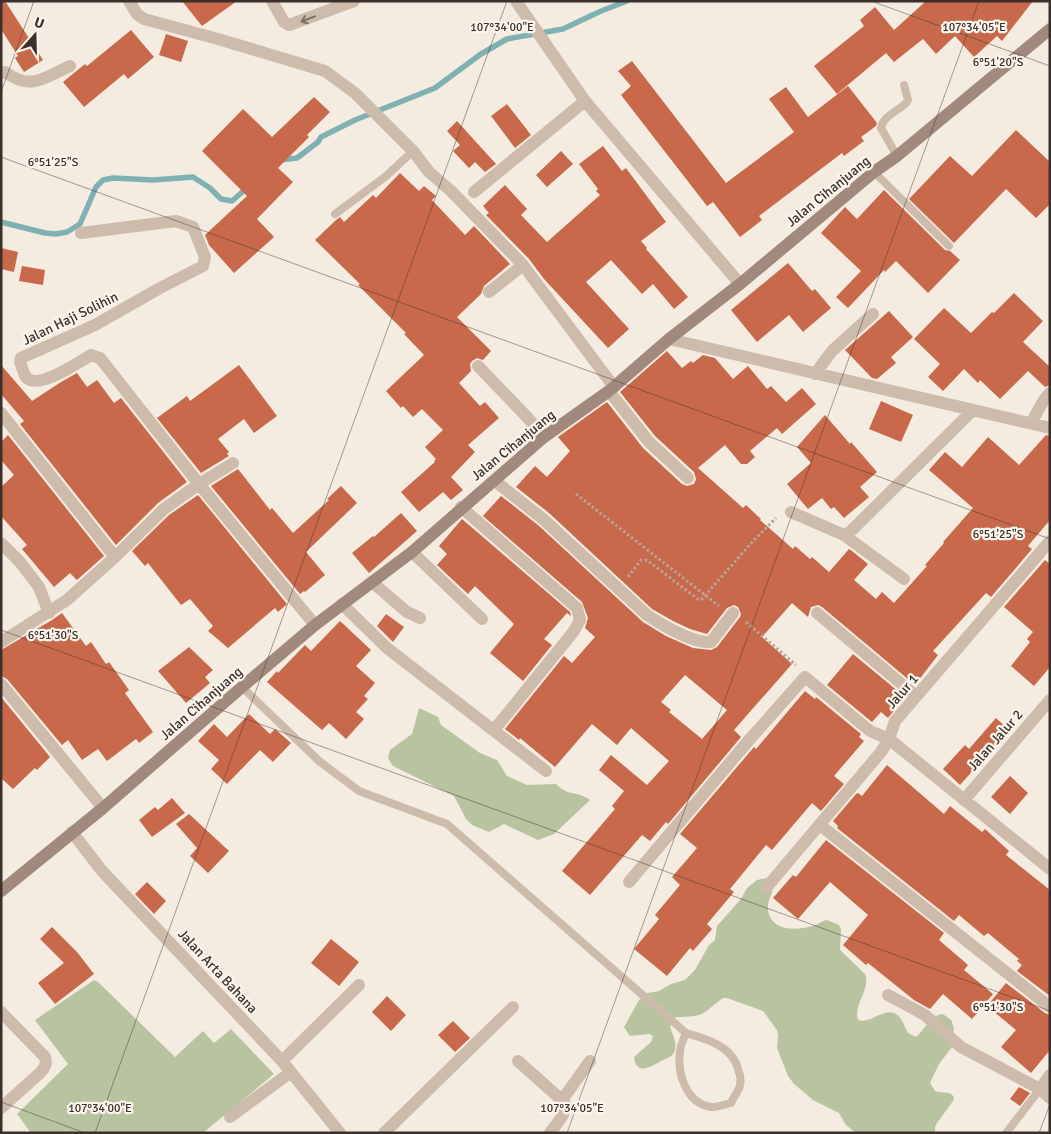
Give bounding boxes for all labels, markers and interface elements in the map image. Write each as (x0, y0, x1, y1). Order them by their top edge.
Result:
north arrow (10, 10, 60, 60)
text: U (32, 14, 47, 33)
one-way arrow (301, 14, 316, 24)
text: 107°34'00"E (470, 20, 534, 35)
text: 107°34'05"E (942, 20, 1006, 35)
text: 6°51'20"S (973, 55, 1024, 70)
street label: Jalan Cihanjuang (783, 152, 874, 230)
text: 6°51'25"S (28, 155, 79, 170)
street label: Jalan Haji Solihin (20, 288, 121, 349)
street label: Jalan Cihanjuang (468, 406, 559, 484)
text: 6°51'25"S (973, 527, 1024, 542)
text: 6°51'30"S (28, 628, 79, 643)
street label: Jalan Cihanjuang (157, 663, 246, 744)
street label: Jalur 1 (883, 670, 922, 712)
street label: Jalan Jalur 2 (964, 706, 1027, 774)
street label: Jalan Arta Bahana (174, 926, 261, 1017)
text: 6°51'30"S (973, 1000, 1024, 1015)
text: 107°34'00"E (68, 1101, 132, 1116)
text: 107°34'05"E (540, 1101, 604, 1116)

